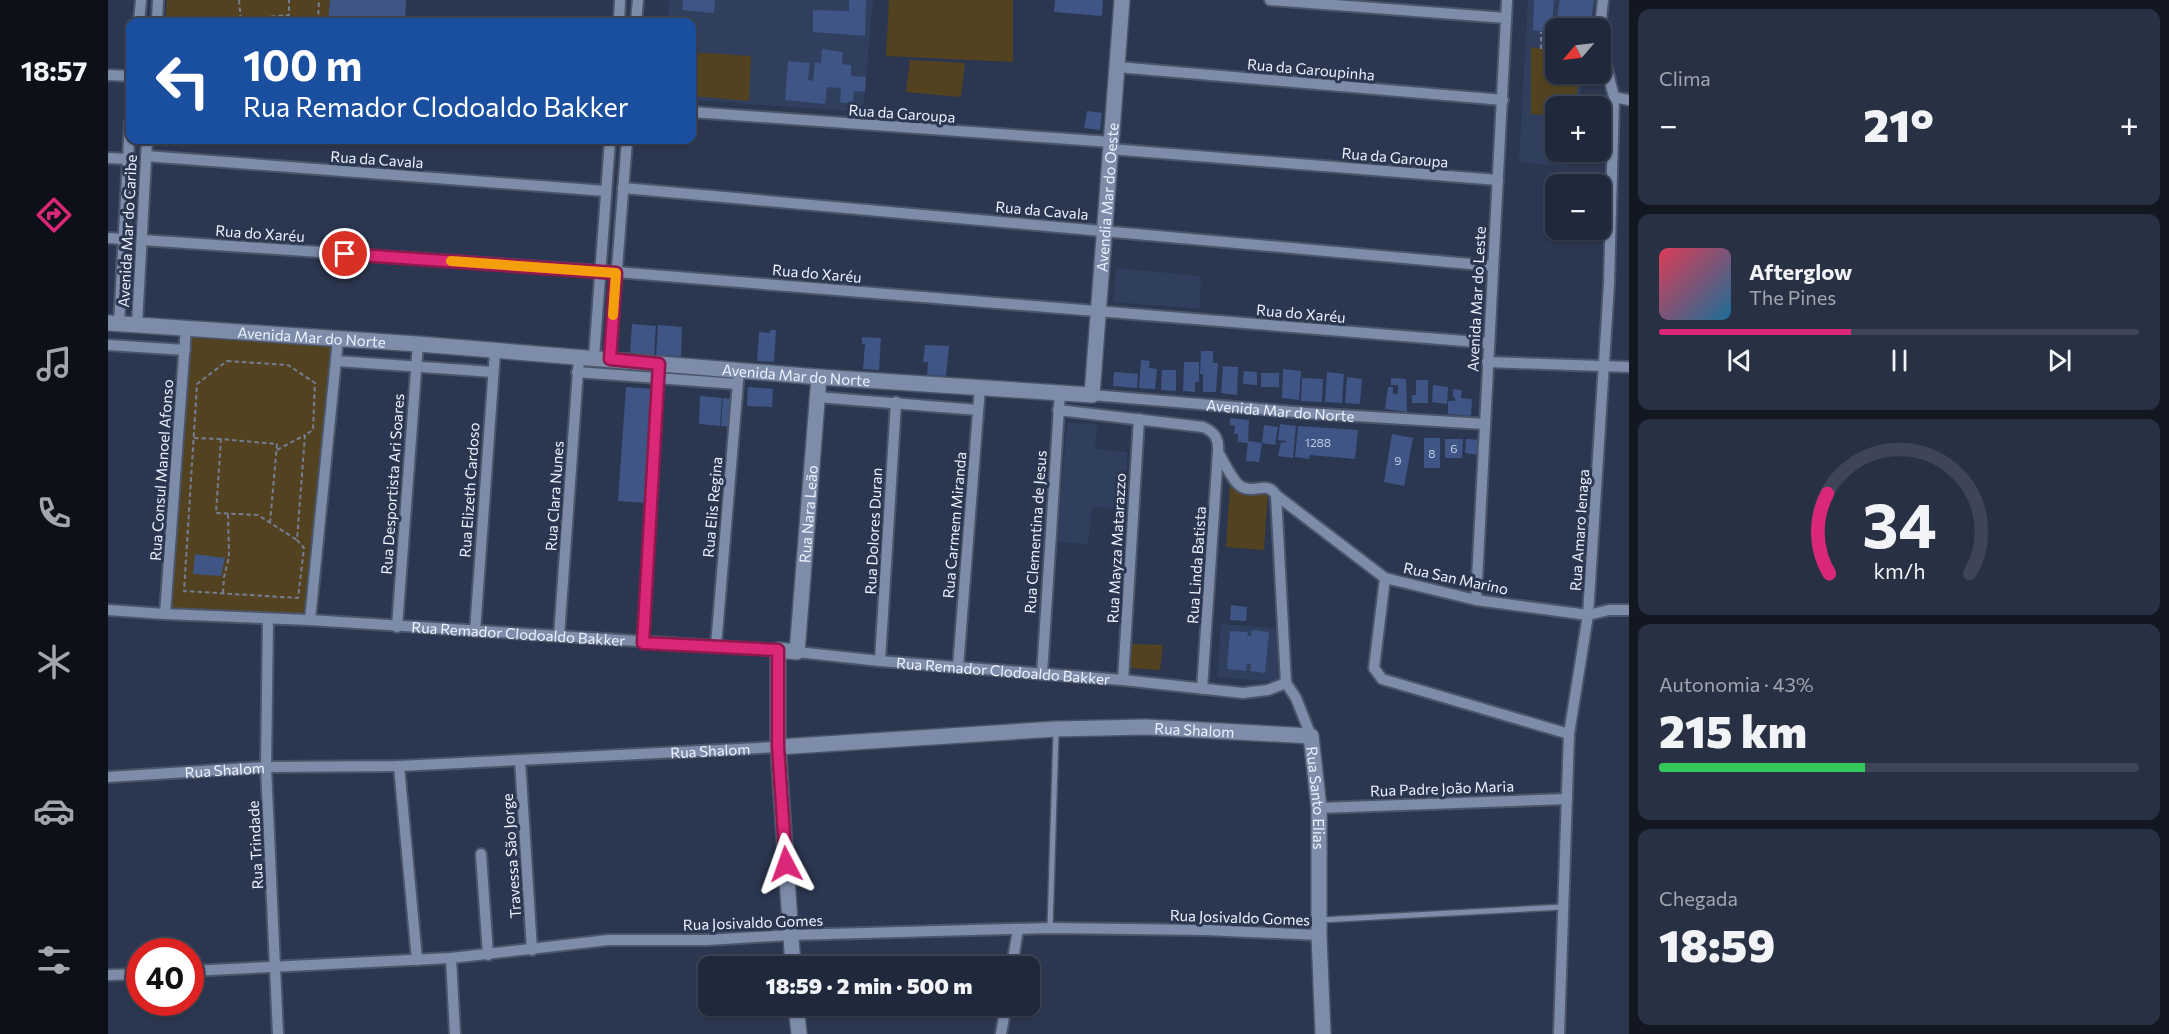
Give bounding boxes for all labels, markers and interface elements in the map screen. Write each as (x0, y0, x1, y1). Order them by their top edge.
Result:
north arrow (1545, 18, 1611, 84)
map controls (1545, 18, 1611, 240)
text: 100 m (243, 38, 363, 90)
icon: left (144, 42, 222, 120)
text: 18:57 (21, 54, 87, 87)
street label: Rua da Garoupinha (1246, 54, 1376, 84)
text: Clima (1659, 66, 1711, 90)
text: Rua Remador Clodoaldo Bakker (243, 90, 628, 123)
button: + (1545, 96, 1611, 162)
text: 21° (1863, 96, 1934, 151)
street label: Rua da Garoupa (848, 100, 956, 126)
text: − (1659, 103, 1678, 144)
text: + (2120, 103, 2139, 144)
street label: Avendia Mar do Oeste (1092, 122, 1122, 272)
street label: Rua da Garoupa (1341, 143, 1449, 171)
street label: Rua da Cavala (330, 147, 424, 171)
street label: Avenida Mar do Caribe (114, 154, 140, 308)
button: − (1545, 174, 1611, 240)
icon: directions (33, 194, 75, 236)
street label: Rua da Cavala (995, 197, 1089, 223)
street label: Rua do Xaréu (215, 221, 305, 245)
street label: Avenida Mar do Leste (1463, 226, 1489, 372)
pin (319, 228, 370, 279)
icon: arrive (328, 237, 361, 270)
text: Afterglow (1749, 258, 1852, 285)
street label: Rua do Xaréu (772, 260, 862, 286)
text: The Pines (1749, 285, 1836, 309)
street label: Rua do Xaréu (1256, 300, 1346, 326)
street label: Avenida Mar do Norte (237, 323, 386, 351)
icon: music (33, 343, 75, 385)
icon: previous (1723, 344, 1756, 377)
icon: pause (1883, 344, 1916, 377)
icon: next (2043, 344, 2076, 377)
street label: Avenida Mar do Norte (721, 360, 871, 389)
street label: Rua Consul Manoel Afonso (146, 379, 176, 561)
street label: Rua Desportista Ari Soares (377, 393, 407, 575)
street label: Avenida Mar do Norte (1205, 396, 1355, 425)
street label: Rua Elizeth Cardoso (455, 422, 483, 558)
house number: 1288 (1305, 435, 1331, 449)
street label: Rua Clara Nunes (541, 440, 567, 552)
house number: 6 (1450, 441, 1458, 455)
house number: 8 (1428, 446, 1436, 460)
street label: Rua Clementina de Jesus (1020, 450, 1050, 614)
street label: Rua Carmem Miranda (939, 451, 969, 599)
house number: 9 (1394, 453, 1402, 467)
street label: Rua Elis Regina (699, 456, 725, 558)
street label: Rua Nara Leão (795, 464, 821, 564)
street label: Rua Dolores Duran (861, 467, 885, 595)
street label: Rua Amaro Ienaga (1566, 468, 1592, 592)
street label: Rua Mayza Matarazzo (1103, 472, 1129, 624)
text: 34 (1862, 485, 1936, 561)
icon: phone (33, 492, 75, 534)
street label: Rua Linda Batista (1183, 506, 1209, 624)
text: km/h (1873, 557, 1925, 583)
street label: Rua San Marino (1402, 558, 1510, 598)
street label: Rua Remador Clodoaldo Bakker (411, 618, 626, 649)
icon: climate (33, 641, 75, 683)
street label: Rua Remador Clodoaldo Bakker (896, 653, 1111, 688)
text: Autonomia · 43% (1659, 672, 1814, 696)
text: 215 km (1659, 702, 1807, 757)
street label: Rua Shalom (1154, 718, 1235, 741)
street label: Rua Shalom (670, 739, 751, 761)
street label: Rua Santo Elias (1303, 745, 1328, 850)
street label: Rua Shalom (184, 758, 265, 781)
street label: Rua Padre João Maria (1370, 776, 1514, 800)
icon: car (33, 790, 75, 832)
street label: Travessa São Jorge (498, 793, 524, 919)
street label: Rua Trindade (244, 800, 266, 890)
position arrow (754, 832, 818, 896)
text: Chegada (1659, 886, 1738, 910)
street label: Rua Josivaldo Gomes (1170, 906, 1311, 928)
street label: Rua Josivaldo Gomes (683, 911, 824, 933)
text: 18:59 (1659, 916, 1775, 971)
speed limit sign: 40 (126, 938, 204, 1016)
icon: filters (33, 939, 75, 981)
text: 18:59 · 2 min · 500 m (765, 972, 973, 999)

